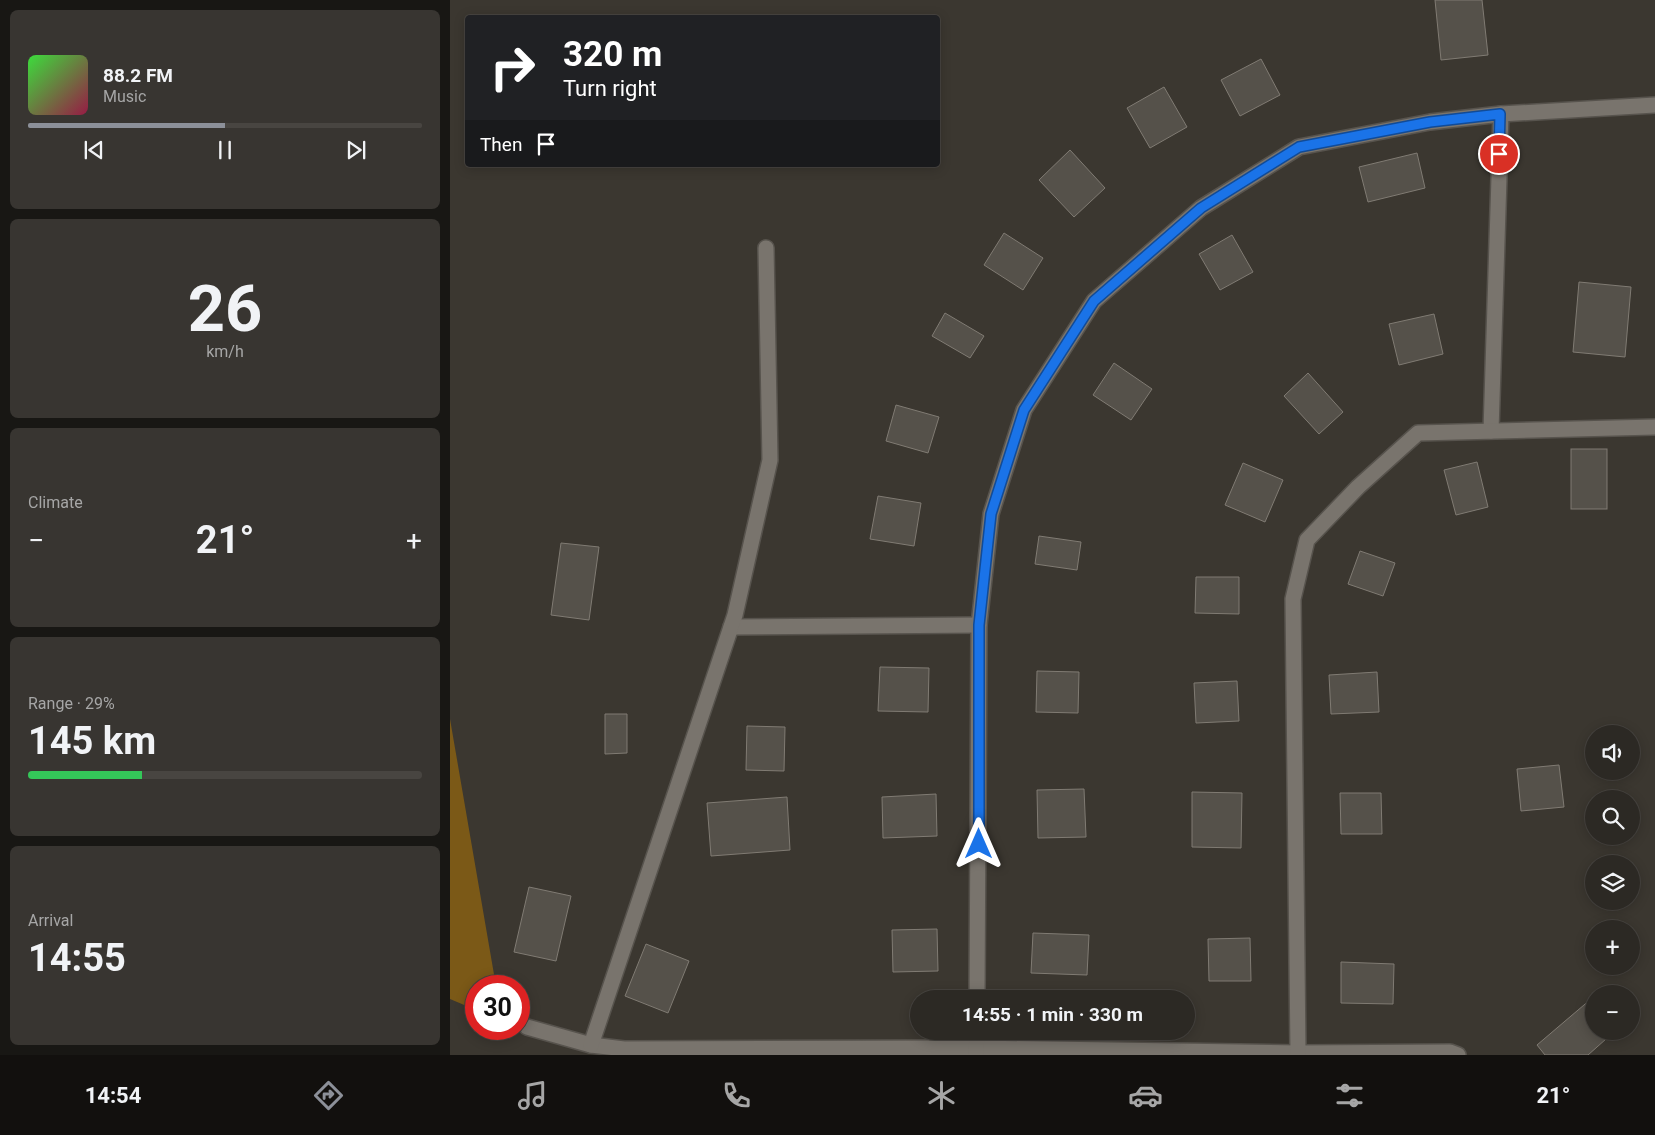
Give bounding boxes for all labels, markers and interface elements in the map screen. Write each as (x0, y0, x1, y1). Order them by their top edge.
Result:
text: 320 m (563, 34, 662, 75)
icon: right (480, 35, 545, 100)
text: 88.2 FM (103, 64, 173, 87)
text: Turn right (563, 76, 657, 101)
text: Music (103, 87, 146, 106)
icon: arrive (532, 130, 560, 158)
text: Then (480, 133, 522, 156)
pin (1478, 133, 1520, 175)
icon: previous (80, 136, 108, 164)
icon: pause (211, 136, 239, 164)
icon: next (342, 136, 370, 164)
icon: arrive (1485, 140, 1513, 168)
text: 26 (188, 271, 262, 347)
text: km/h (206, 342, 244, 361)
text: Climate (28, 493, 83, 512)
text: 21° (196, 518, 254, 562)
text: − (28, 524, 44, 557)
text: + (406, 524, 422, 557)
text: Range · 29% (28, 694, 115, 713)
text: 145 km (28, 719, 156, 763)
map controls (1585, 725, 1640, 1040)
button: sound (1585, 725, 1640, 780)
button: search (1585, 790, 1640, 845)
position arrow (952, 817, 1004, 869)
button: layers (1585, 855, 1640, 910)
text: Arrival (28, 911, 73, 930)
button: + (1585, 920, 1640, 975)
text: 14:55 (28, 936, 126, 980)
speed limit sign: 30 (465, 975, 530, 1040)
button: − (1585, 985, 1640, 1040)
text: 14:55 · 1 min · 330 m (962, 1003, 1143, 1026)
icon: directions (311, 1078, 346, 1113)
icon: music (515, 1078, 550, 1113)
icon: phone (719, 1078, 754, 1113)
icon: climate (924, 1078, 959, 1113)
icon: car (1128, 1078, 1163, 1113)
icon: filters (1332, 1078, 1367, 1113)
text: 14:54 (85, 1083, 141, 1108)
text: 21° (1536, 1083, 1570, 1108)

